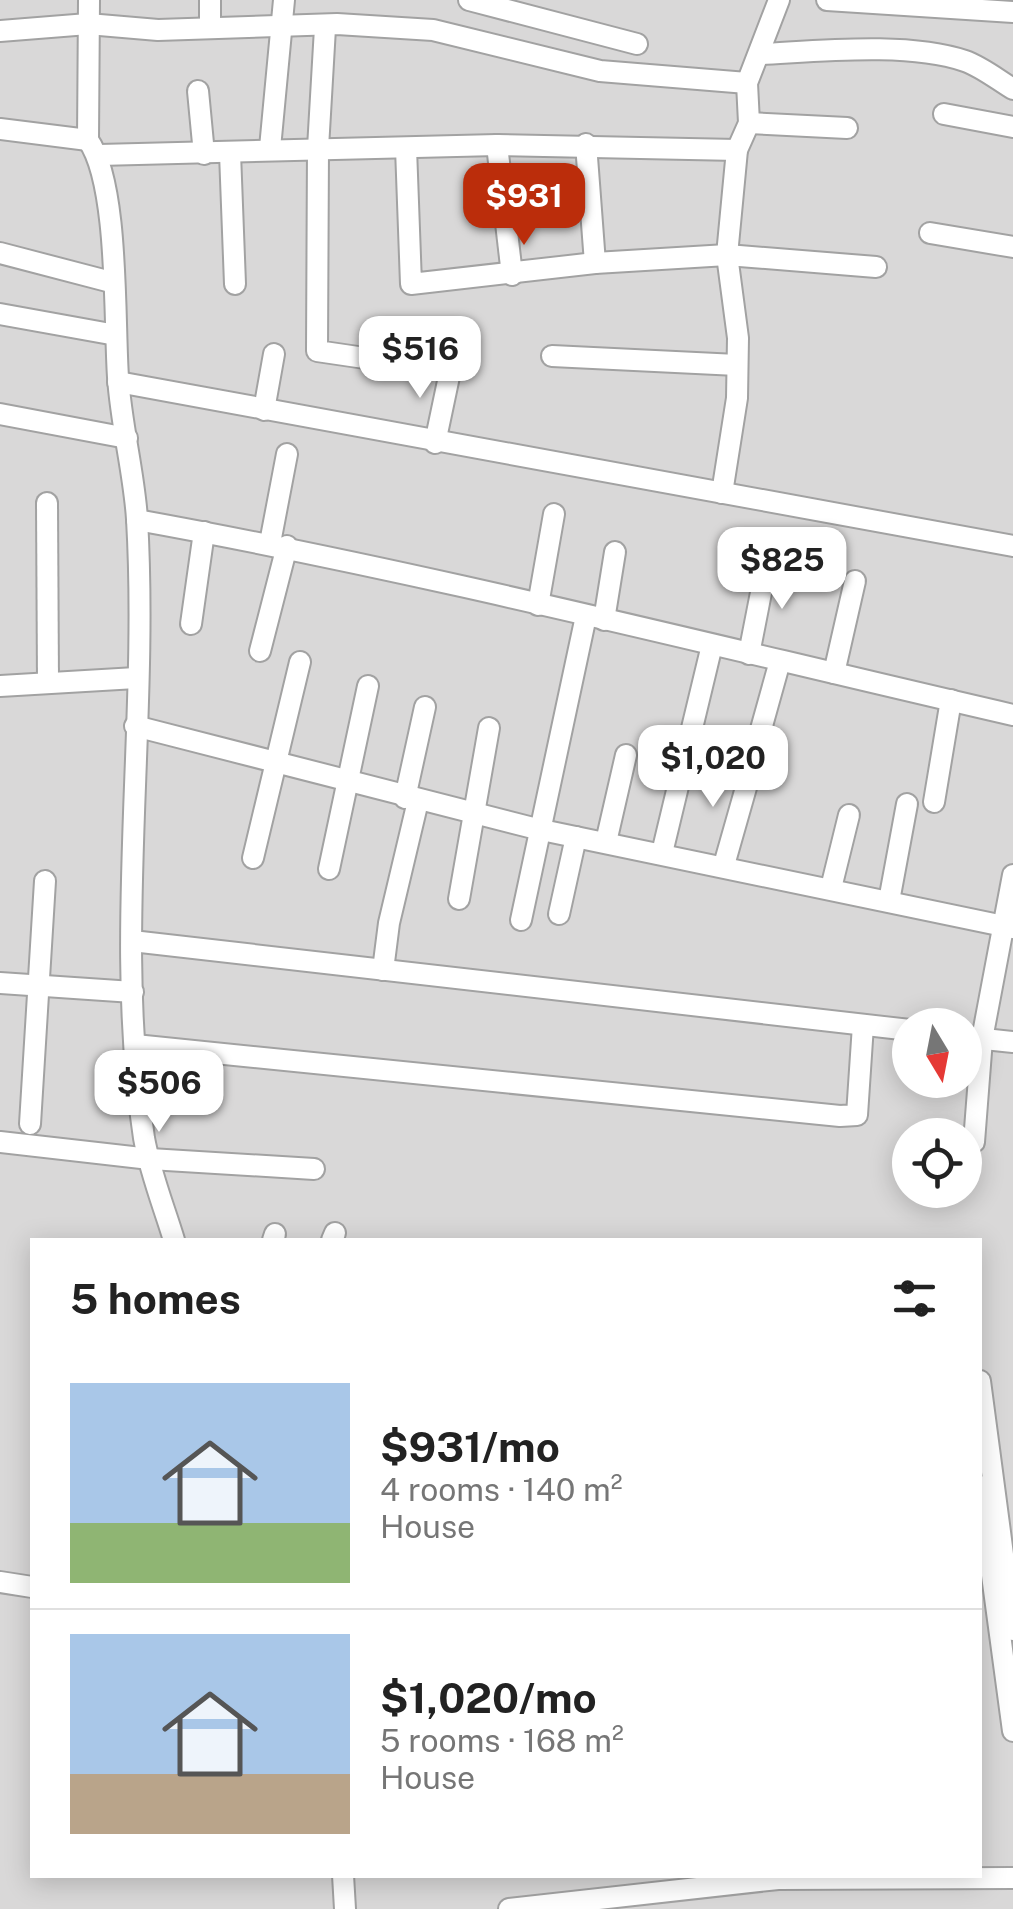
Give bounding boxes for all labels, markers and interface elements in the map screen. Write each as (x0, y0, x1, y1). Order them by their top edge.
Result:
pin: $931 (465, 163, 583, 248)
text: $931 (485, 177, 563, 214)
pin: $516 (361, 316, 479, 401)
text: $516 (381, 330, 459, 367)
pin: $825 (723, 527, 841, 612)
text: $825 (739, 541, 825, 578)
pin: $1,020 (632, 725, 794, 810)
text: $1,020 (660, 739, 766, 776)
north arrow (892, 1008, 982, 1098)
map controls (892, 1008, 982, 1208)
pin: $506 (100, 1050, 218, 1135)
text: $506 (116, 1064, 202, 1101)
button: locate (892, 1118, 982, 1208)
icon: filters (887, 1271, 942, 1326)
text: 5 homes (70, 1274, 241, 1323)
text: $931/mo (380, 1422, 560, 1471)
icon: home (150, 1423, 270, 1543)
text: 4 rooms · 140 m² (380, 1471, 623, 1508)
text: House (380, 1508, 475, 1545)
text: $1,020/mo (380, 1673, 597, 1722)
icon: home (150, 1674, 270, 1794)
text: 5 rooms · 168 m² (380, 1722, 624, 1759)
text: House (380, 1759, 475, 1796)

